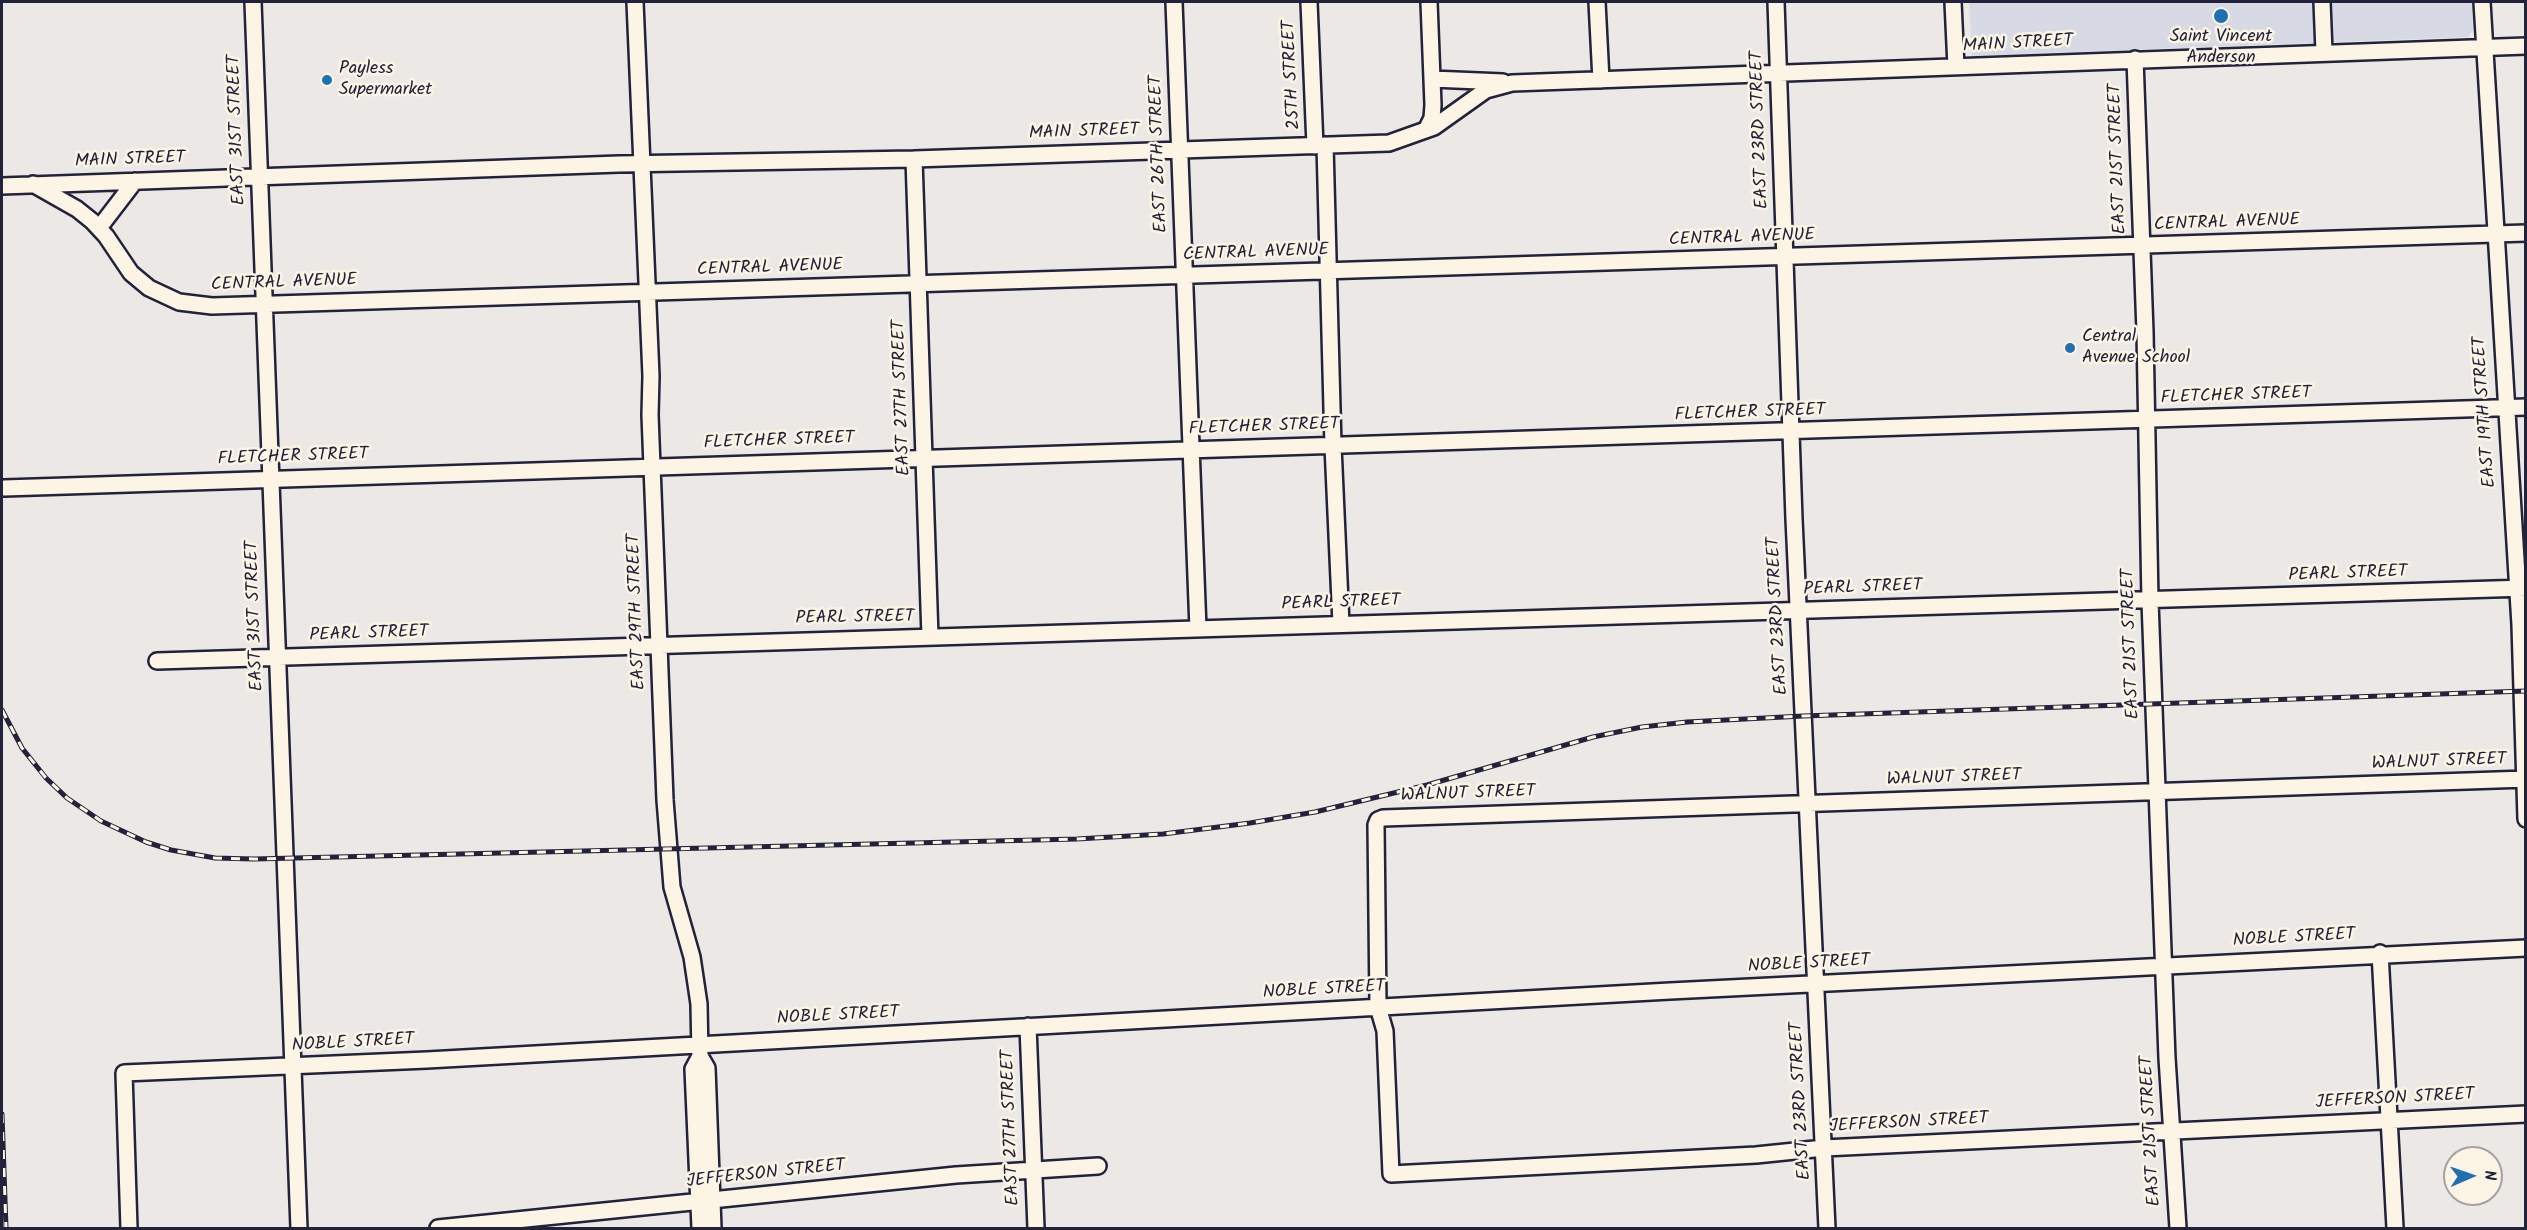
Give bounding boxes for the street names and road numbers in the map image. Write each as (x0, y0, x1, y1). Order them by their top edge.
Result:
street label: 25TH STREET (1279, 20, 1307, 130)
street label: MAIN STREET (1962, 31, 2074, 59)
street label: EAST 23RD STREET (1747, 50, 1775, 210)
street label: EAST 31ST STREET (225, 54, 251, 206)
street label: EAST 26TH STREET (1146, 75, 1174, 233)
street label: EAST 21ST STREET (2106, 83, 2132, 235)
street label: MAIN STREET (1028, 120, 1140, 146)
street label: MAIN STREET (74, 148, 186, 174)
street label: CENTRAL AVENUE (2154, 211, 2300, 237)
street label: CENTRAL AVENUE (1669, 226, 1815, 252)
street label: CENTRAL AVENUE (1183, 241, 1329, 267)
street label: CENTRAL AVENUE (697, 256, 843, 282)
street label: CENTRAL AVENUE (211, 271, 357, 297)
street label: EAST 27TH STREET (889, 320, 917, 476)
street label: EAST 19TH STREET (2470, 336, 2502, 488)
street label: FLETCHER STREET (2160, 384, 2312, 410)
street label: FLETCHER STREET (1674, 401, 1826, 427)
street label: FLETCHER STREET (1188, 415, 1340, 441)
street label: FLETCHER STREET (703, 429, 855, 455)
street label: FLETCHER STREET (217, 445, 369, 471)
street label: EAST 29TH STREET (624, 533, 652, 691)
street label: EAST 23RD STREET (1764, 536, 1794, 696)
street label: EAST 31ST STREET (243, 540, 269, 692)
street label: PEARL STREET (2288, 562, 2408, 588)
street label: EAST 21ST STREET (2119, 568, 2145, 720)
street label: PEARL STREET (1803, 576, 1923, 602)
street label: PEARL STREET (1281, 591, 1401, 617)
street label: PEARL STREET (795, 607, 915, 631)
street label: PEARL STREET (309, 622, 429, 648)
street label: WALNUT STREET (2371, 750, 2507, 776)
street label: WALNUT STREET (1886, 766, 2022, 792)
street label: WALNUT STREET (1400, 782, 1536, 808)
street label: NOBLE STREET (2232, 925, 2356, 953)
street label: NOBLE STREET (1747, 951, 1871, 979)
street label: NOBLE STREET (1262, 977, 1386, 1005)
street label: NOBLE STREET (776, 1003, 900, 1031)
street label: EAST 23RD STREET (1787, 1021, 1817, 1181)
street label: NOBLE STREET (291, 1030, 415, 1058)
street label: EAST 27TH STREET (998, 1050, 1026, 1206)
street label: EAST 21ST STREET (2137, 1055, 2167, 1207)
street label: JEFFERSON STREET (2315, 1085, 2475, 1115)
street label: JEFFERSON STREET (1829, 1109, 1989, 1139)
street label: JEFFERSON STREET (686, 1156, 846, 1194)

